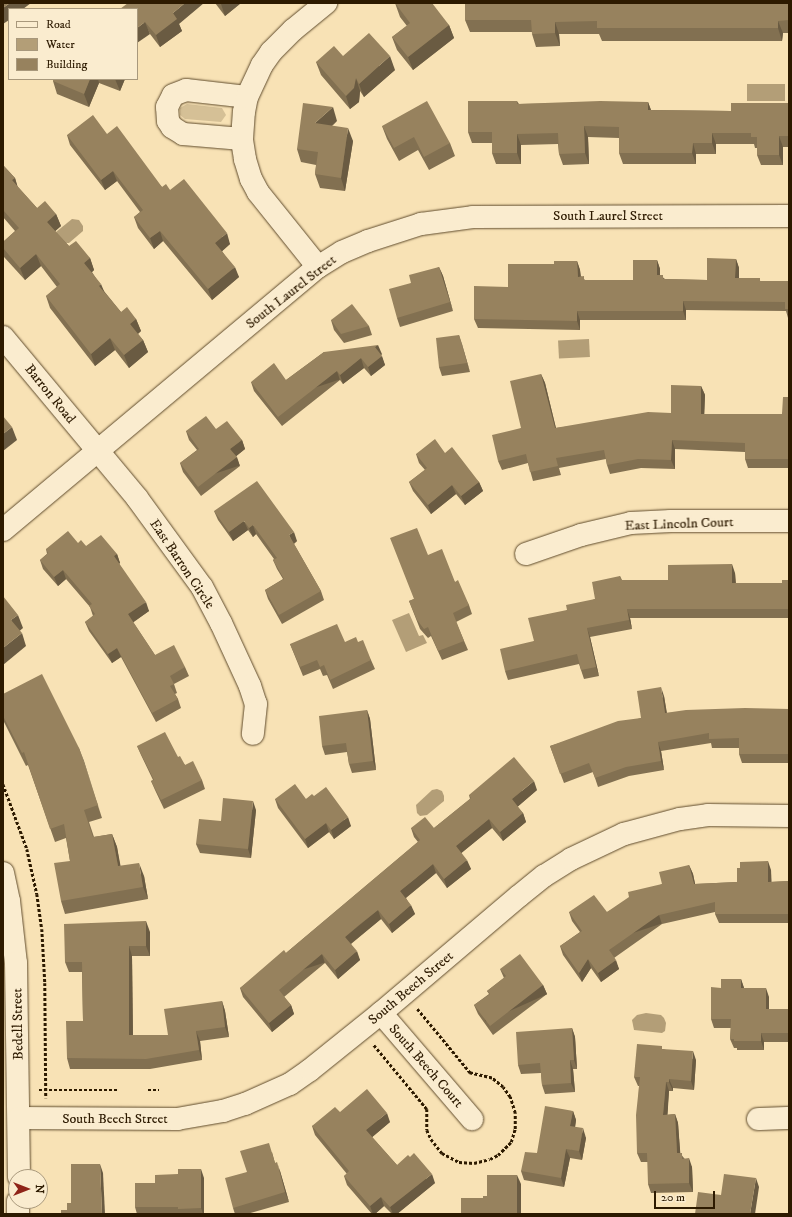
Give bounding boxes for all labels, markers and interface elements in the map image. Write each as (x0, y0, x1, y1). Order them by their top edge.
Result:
legend (8, 8, 138, 80)
text: Road (46, 17, 71, 32)
text: Water (46, 37, 75, 52)
text: Building (46, 57, 87, 72)
street label: South Laurel Street (553, 208, 663, 224)
street label: South Laurel Street (243, 252, 339, 332)
street label: Barron Road (21, 361, 79, 427)
street label: East Lincoln Court (624, 514, 734, 534)
street label: East Barron Circle (146, 516, 218, 612)
street label: South Beech Street (365, 948, 457, 1028)
street label: Bedell Street (9, 988, 27, 1060)
street label: South Beech Court (385, 1021, 467, 1111)
street label: South Beech Street (62, 1111, 168, 1127)
north arrow (8, 1169, 48, 1209)
scale bar (656, 1183, 717, 1209)
text: N (32, 1184, 46, 1194)
text: 20 m (661, 1190, 685, 1205)

